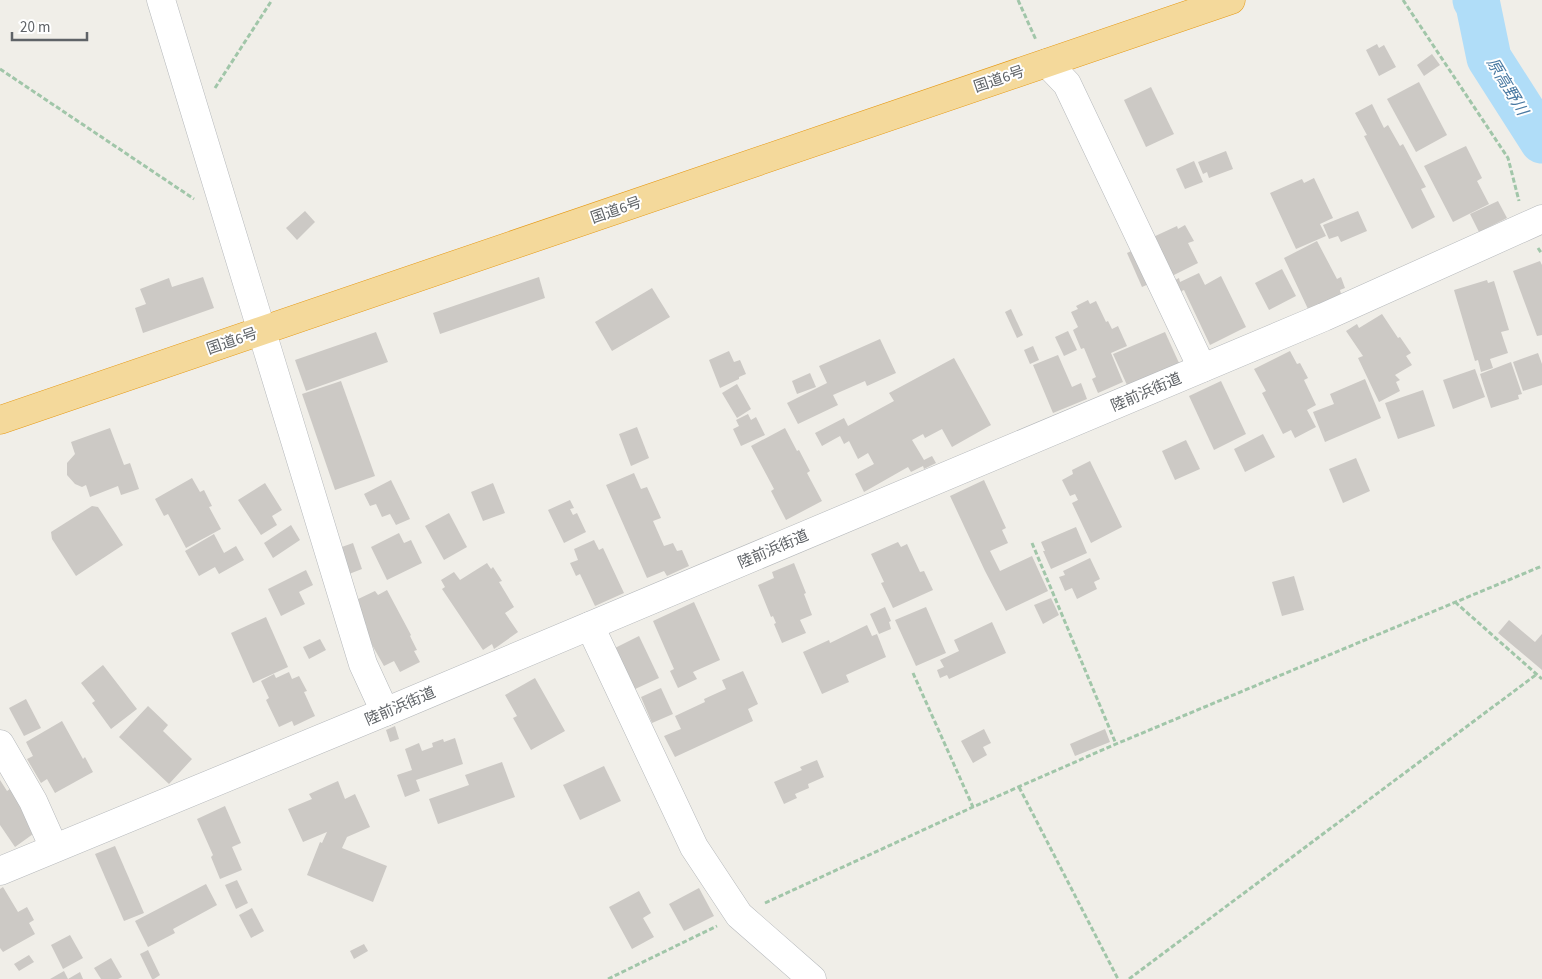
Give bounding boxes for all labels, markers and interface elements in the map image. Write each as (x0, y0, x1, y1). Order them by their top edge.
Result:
scale bar (12, 10, 88, 42)
text: 20 m (20, 17, 50, 38)
water label: 原高野川 (1481, 53, 1534, 121)
street label: 国道6号 (971, 61, 1027, 98)
street label: 国道6号 (588, 192, 644, 229)
street label: 国道6号 (204, 323, 260, 360)
street label: 陸前浜街道 (1108, 368, 1185, 417)
street label: 陸前浜街道 (735, 525, 812, 574)
street label: 陸前浜街道 (362, 682, 439, 731)

